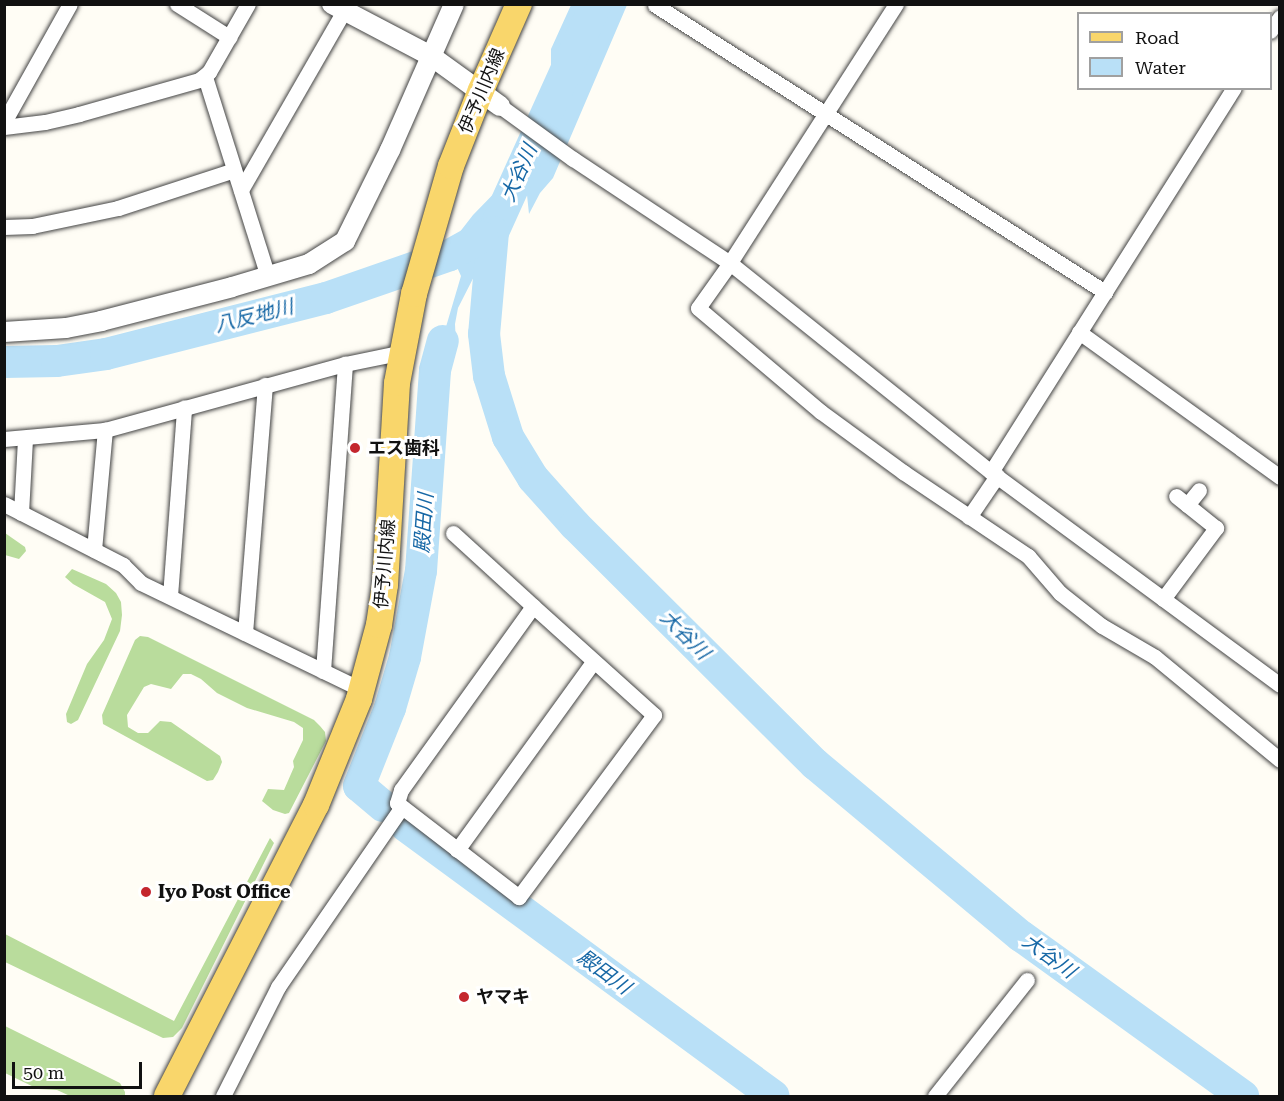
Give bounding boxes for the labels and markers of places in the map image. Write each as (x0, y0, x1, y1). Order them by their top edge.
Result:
place label: エス歯科 (368, 437, 440, 459)
marker: エス歯科 (346, 439, 364, 457)
place label: Iyo Post Office (158, 881, 291, 903)
marker: Iyo Post Office (139, 885, 153, 899)
place label: ヤマキ (476, 986, 530, 1008)
marker: ヤマキ (457, 990, 471, 1004)

